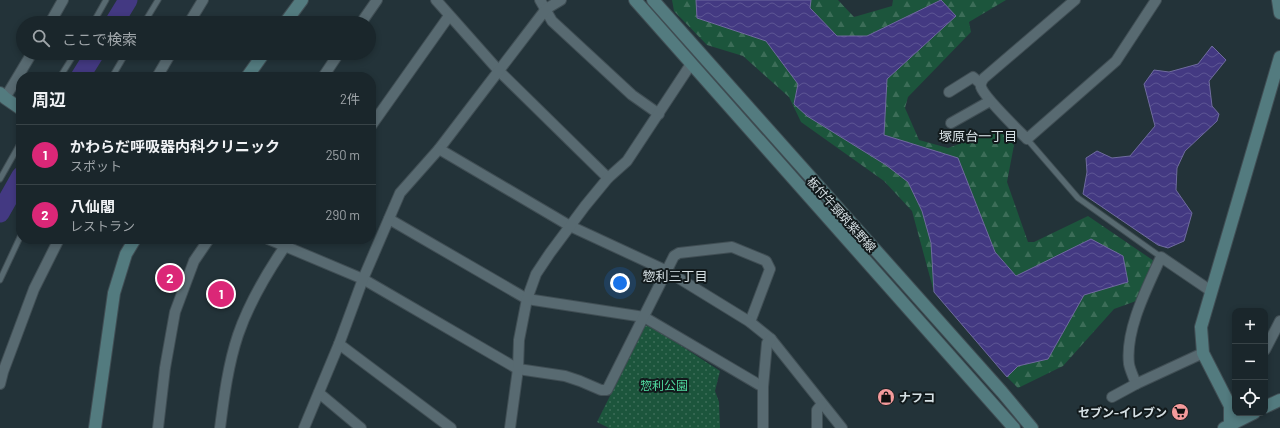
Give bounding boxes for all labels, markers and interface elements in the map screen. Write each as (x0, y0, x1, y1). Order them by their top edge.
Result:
search box (16, 16, 376, 60)
icon: search (30, 27, 52, 49)
text: ここで検索 (62, 30, 137, 48)
text: 周辺 (32, 89, 66, 109)
text: 2件 (340, 91, 360, 107)
district label: 塚原台一丁目 (939, 128, 1017, 144)
text: かわらだ呼吸器内科クリニック (70, 137, 280, 155)
text: 1 (43, 147, 47, 163)
text: 250 m (326, 147, 360, 163)
text: スポット (70, 158, 122, 174)
street label: 板付牛頸筑紫野線 (805, 174, 879, 254)
text: 八仙閣 (70, 197, 115, 215)
text: 2 (41, 207, 49, 223)
text: 290 m (326, 207, 360, 223)
text: レストラン (70, 218, 135, 234)
pin: 2 (157, 263, 183, 293)
district label: 惣利三丁目 (642, 268, 708, 284)
your location (610, 273, 630, 293)
pin: 1 (208, 279, 234, 309)
map controls (1232, 308, 1268, 416)
button: + (1232, 308, 1268, 344)
button: − (1232, 344, 1268, 380)
park label: 惣利公園 (640, 378, 688, 392)
button: locate (1232, 380, 1268, 416)
shop icon: ナフコ (876, 387, 896, 407)
place label: ナフコ (899, 390, 935, 404)
supermarket icon: セブン-イレブン (1170, 402, 1190, 422)
place label: セブン-イレブン (1078, 405, 1167, 419)

